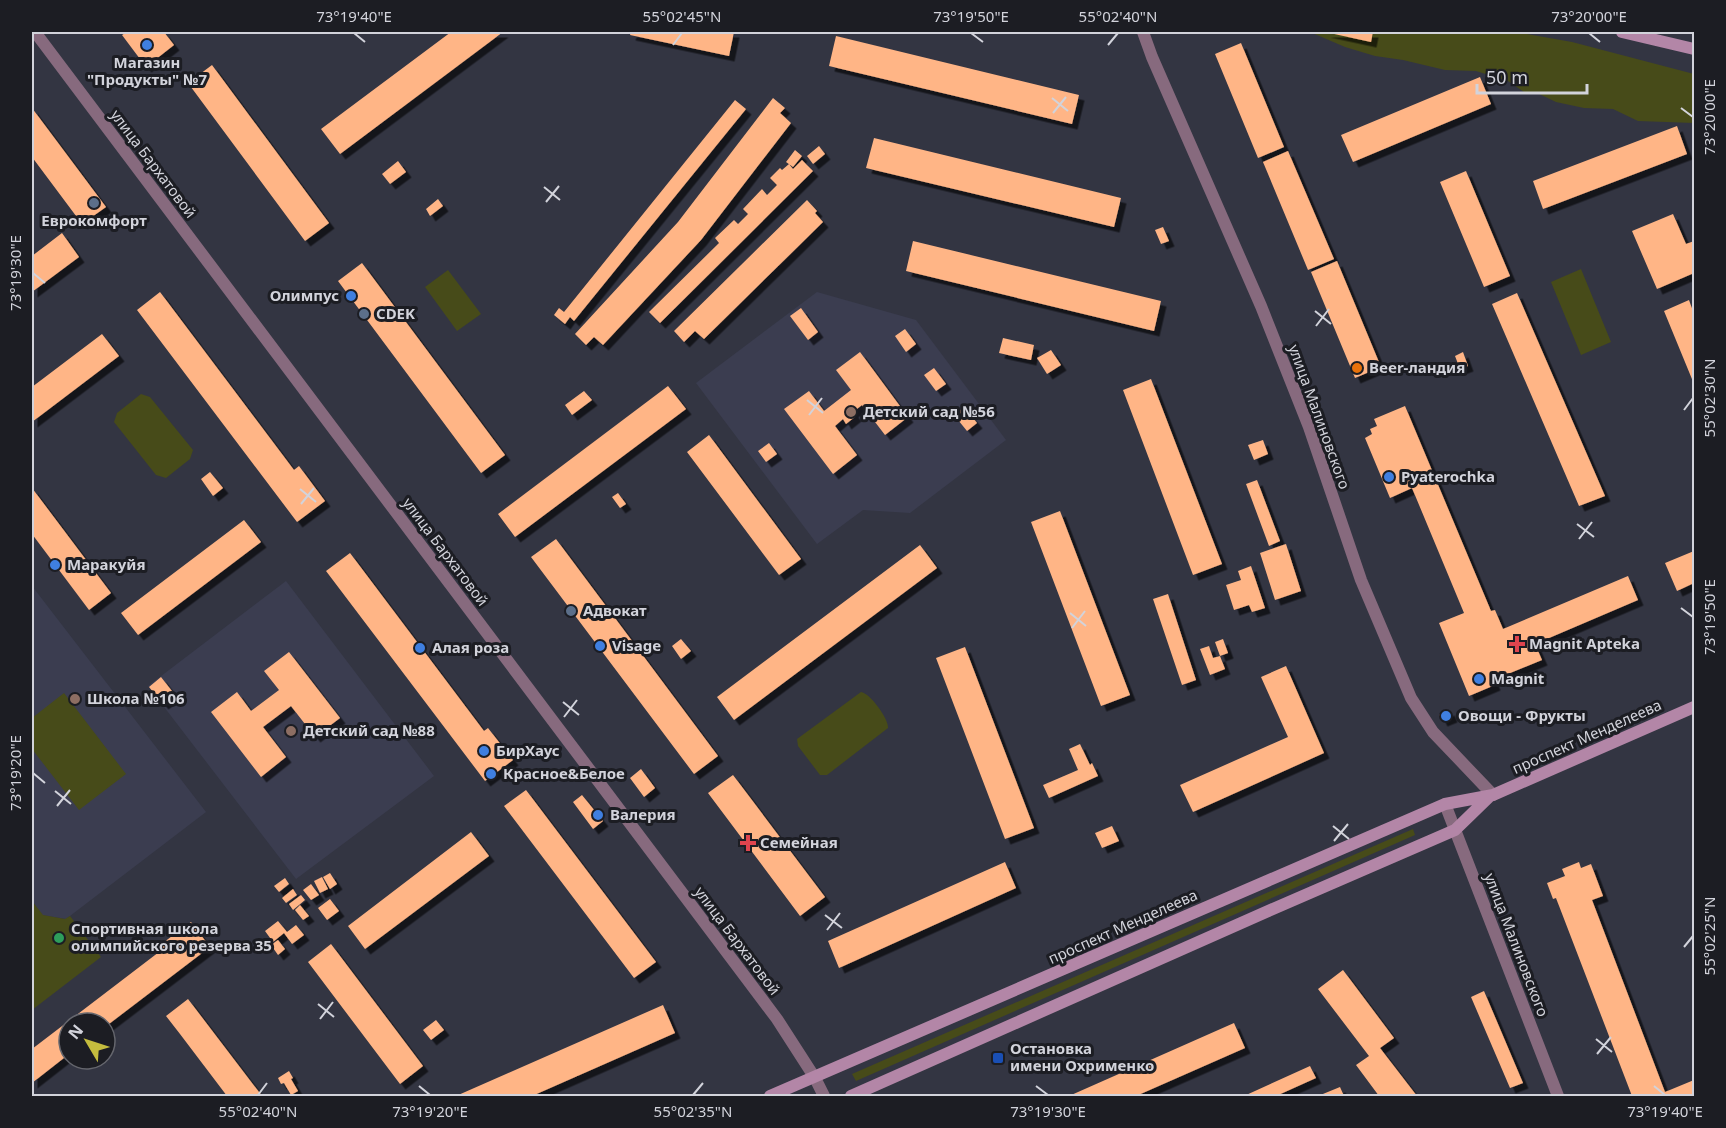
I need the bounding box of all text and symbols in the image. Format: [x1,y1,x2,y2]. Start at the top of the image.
text: 73°19'40"E [316,6,392,26]
text: 55°02'45"N [643,6,721,26]
text: 73°19'50"E [933,6,1009,26]
text: 55°02'40"N [1079,6,1157,26]
text: 73°20'00"E [1551,6,1627,26]
marker: Магазин "Продукты" №7 [140,38,154,52]
place label: Магазин "Продукты" №7 [87,52,207,89]
scale bar [1477,57,1586,95]
text: 50 m [1486,65,1528,89]
text: 73°20'00"E [1699,79,1719,155]
street label: улица Бархатовой [106,105,201,222]
marker: Еврокомфорт [87,196,101,210]
place label: Еврокомфорт [41,210,147,230]
text: 73°19'30"E [5,235,25,311]
place label: Олимпус [270,285,339,305]
marker: Олимпус [344,289,358,303]
place label: CDEK [376,303,415,323]
marker: CDEK [357,307,371,321]
street label: улица Малиновского [1284,342,1355,492]
place label: Beer-ландия [1369,357,1465,377]
text: 55°02'30"N [1699,359,1719,437]
marker: Beer-ландия [1350,361,1364,375]
place label: Детский сад №56 [863,401,995,421]
marker: Детский сад №56 [844,405,858,419]
place label: Pyaterochka [1401,466,1495,486]
marker: Pyaterochka [1382,470,1396,484]
street label: улица Бархатовой [398,493,493,610]
place label: Маракуйя [67,554,146,574]
marker: Маракуйя [48,558,62,572]
text: 73°19'50"E [1699,579,1719,655]
place label: Адвокат [583,600,647,620]
marker: Адвокат [564,604,578,618]
place label: Magnit Apteka [1529,633,1640,653]
place label: Visage [612,635,661,655]
place label: Алая роза [432,637,509,657]
marker: Magnit Apteka [1510,637,1524,651]
marker: Visage [593,639,607,653]
marker: Алая роза [413,641,427,655]
place label: Magnit [1491,668,1545,688]
marker: Magnit [1472,672,1486,686]
place label: Школа №106 [87,688,185,708]
marker: Школа №106 [68,692,82,706]
street label: проспект Менделеева [1509,694,1664,778]
place label: Овощи - Фрукты [1458,705,1586,725]
marker: Овощи - Фрукты [1439,709,1453,723]
place label: Детский сад №88 [303,720,435,740]
marker: Детский сад №88 [284,724,298,738]
text: 73°19'20"E [5,735,25,811]
place label: БирХаус [496,740,560,760]
marker: БирХаус [477,744,491,758]
place label: Красное&Белое [503,763,625,783]
marker: Красное&Белое [484,767,498,781]
place label: Валерия [610,804,676,824]
marker: Валерия [591,808,605,822]
place label: Семейная [760,832,838,852]
marker: Семейная [741,836,755,850]
street label: улица Малиновского [1480,870,1554,1019]
street label: улица Бархатовой [690,882,785,999]
street label: проспект Менделеева [1045,884,1200,968]
text: 55°02'25"N [1699,897,1719,975]
place label: Спортивная школа олимпийского резерва 35 [71,918,272,955]
marker: Спортивная школа олимпийского резерва 35 [52,931,66,945]
north arrow [57,1011,117,1071]
text: N [63,1020,88,1044]
place label: Остановка имени Охрименко [1010,1038,1154,1075]
marker: Остановка имени Охрименко [991,1051,1005,1065]
text: 55°02'40"N [219,1101,297,1121]
text: 73°19'20"E [392,1101,468,1121]
text: 55°02'35"N [654,1101,732,1121]
text: 73°19'30"E [1010,1101,1086,1121]
text: 73°19'40"E [1627,1101,1703,1121]

